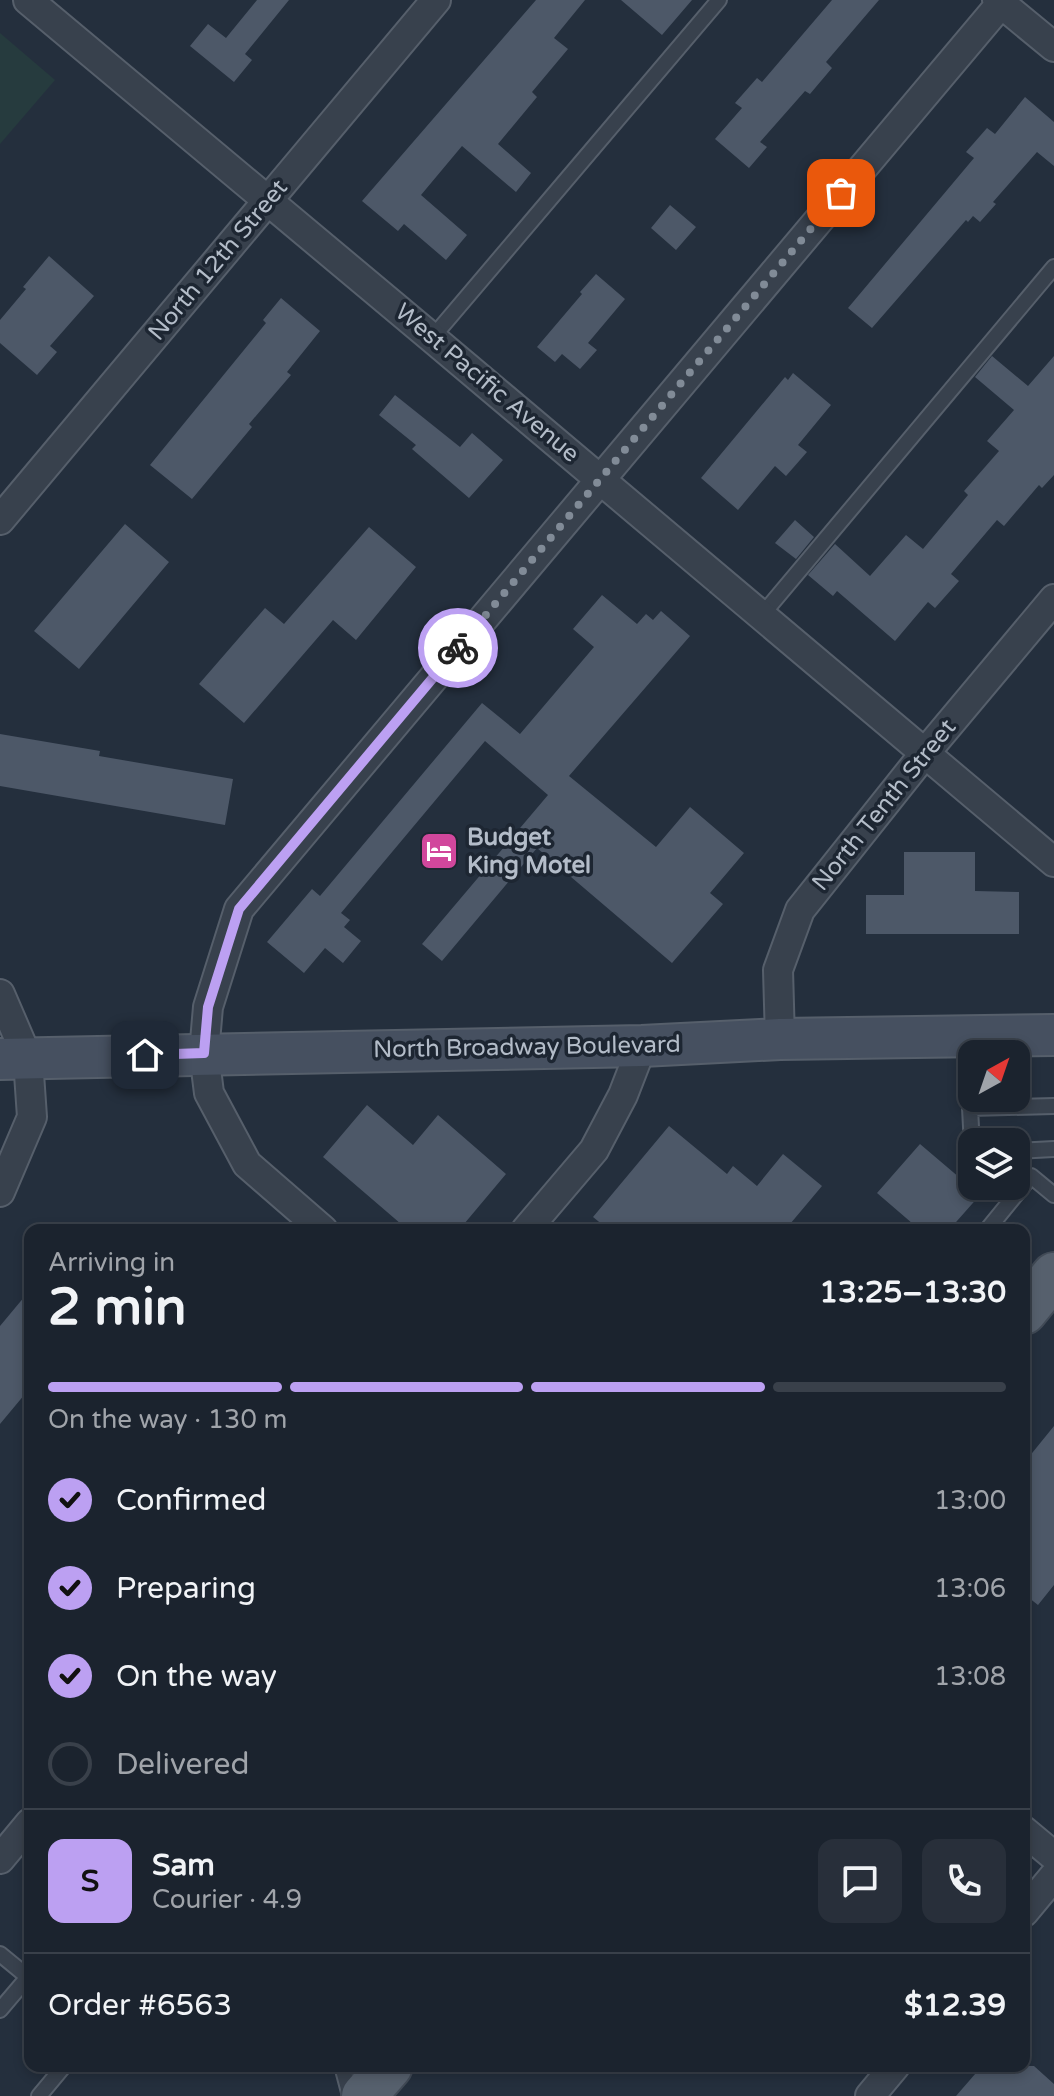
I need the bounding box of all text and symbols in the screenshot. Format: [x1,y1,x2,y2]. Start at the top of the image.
pin [807,159,875,227]
icon: bag [819,171,863,215]
street label: North 12th Street [142,173,294,347]
street label: West Pacific Avenue [389,297,585,469]
courier [418,608,498,688]
icon: bike [436,626,480,670]
street label: North Tenth Street [806,713,962,897]
place label: Budget King Motel [467,823,591,880]
hotel icon: Budget King Motel [418,830,460,872]
pin [111,1021,179,1089]
street label: North Broadway Boulevard [373,1030,681,1064]
icon: home [123,1033,167,1077]
north arrow [958,1040,1030,1112]
map controls [958,1040,1030,1200]
button: layers [958,1128,1030,1200]
text: Arriving in [48,1247,175,1278]
text: 13:25–13:30 [819,1274,1006,1311]
text: 2 min [48,1276,187,1339]
text: On the way · 130 m [48,1404,287,1435]
icon: check [48,1478,92,1522]
text: Confirmed [116,1482,267,1519]
text: 13:00 [934,1485,1006,1516]
icon: check [48,1566,92,1610]
text: Preparing [116,1570,256,1607]
text: 13:06 [934,1573,1006,1604]
icon: check [48,1654,92,1698]
text: On the way [116,1658,277,1695]
text: 13:08 [934,1661,1006,1692]
text: Delivered [116,1746,250,1783]
button: chat [818,1839,902,1923]
button: phone [922,1839,1006,1923]
text: Sam [152,1847,215,1884]
text: S [81,1863,99,1900]
text: Courier · 4.9 [152,1884,302,1915]
text: Order #6563 [48,1987,232,2024]
text: $12.39 [904,1987,1006,2024]

